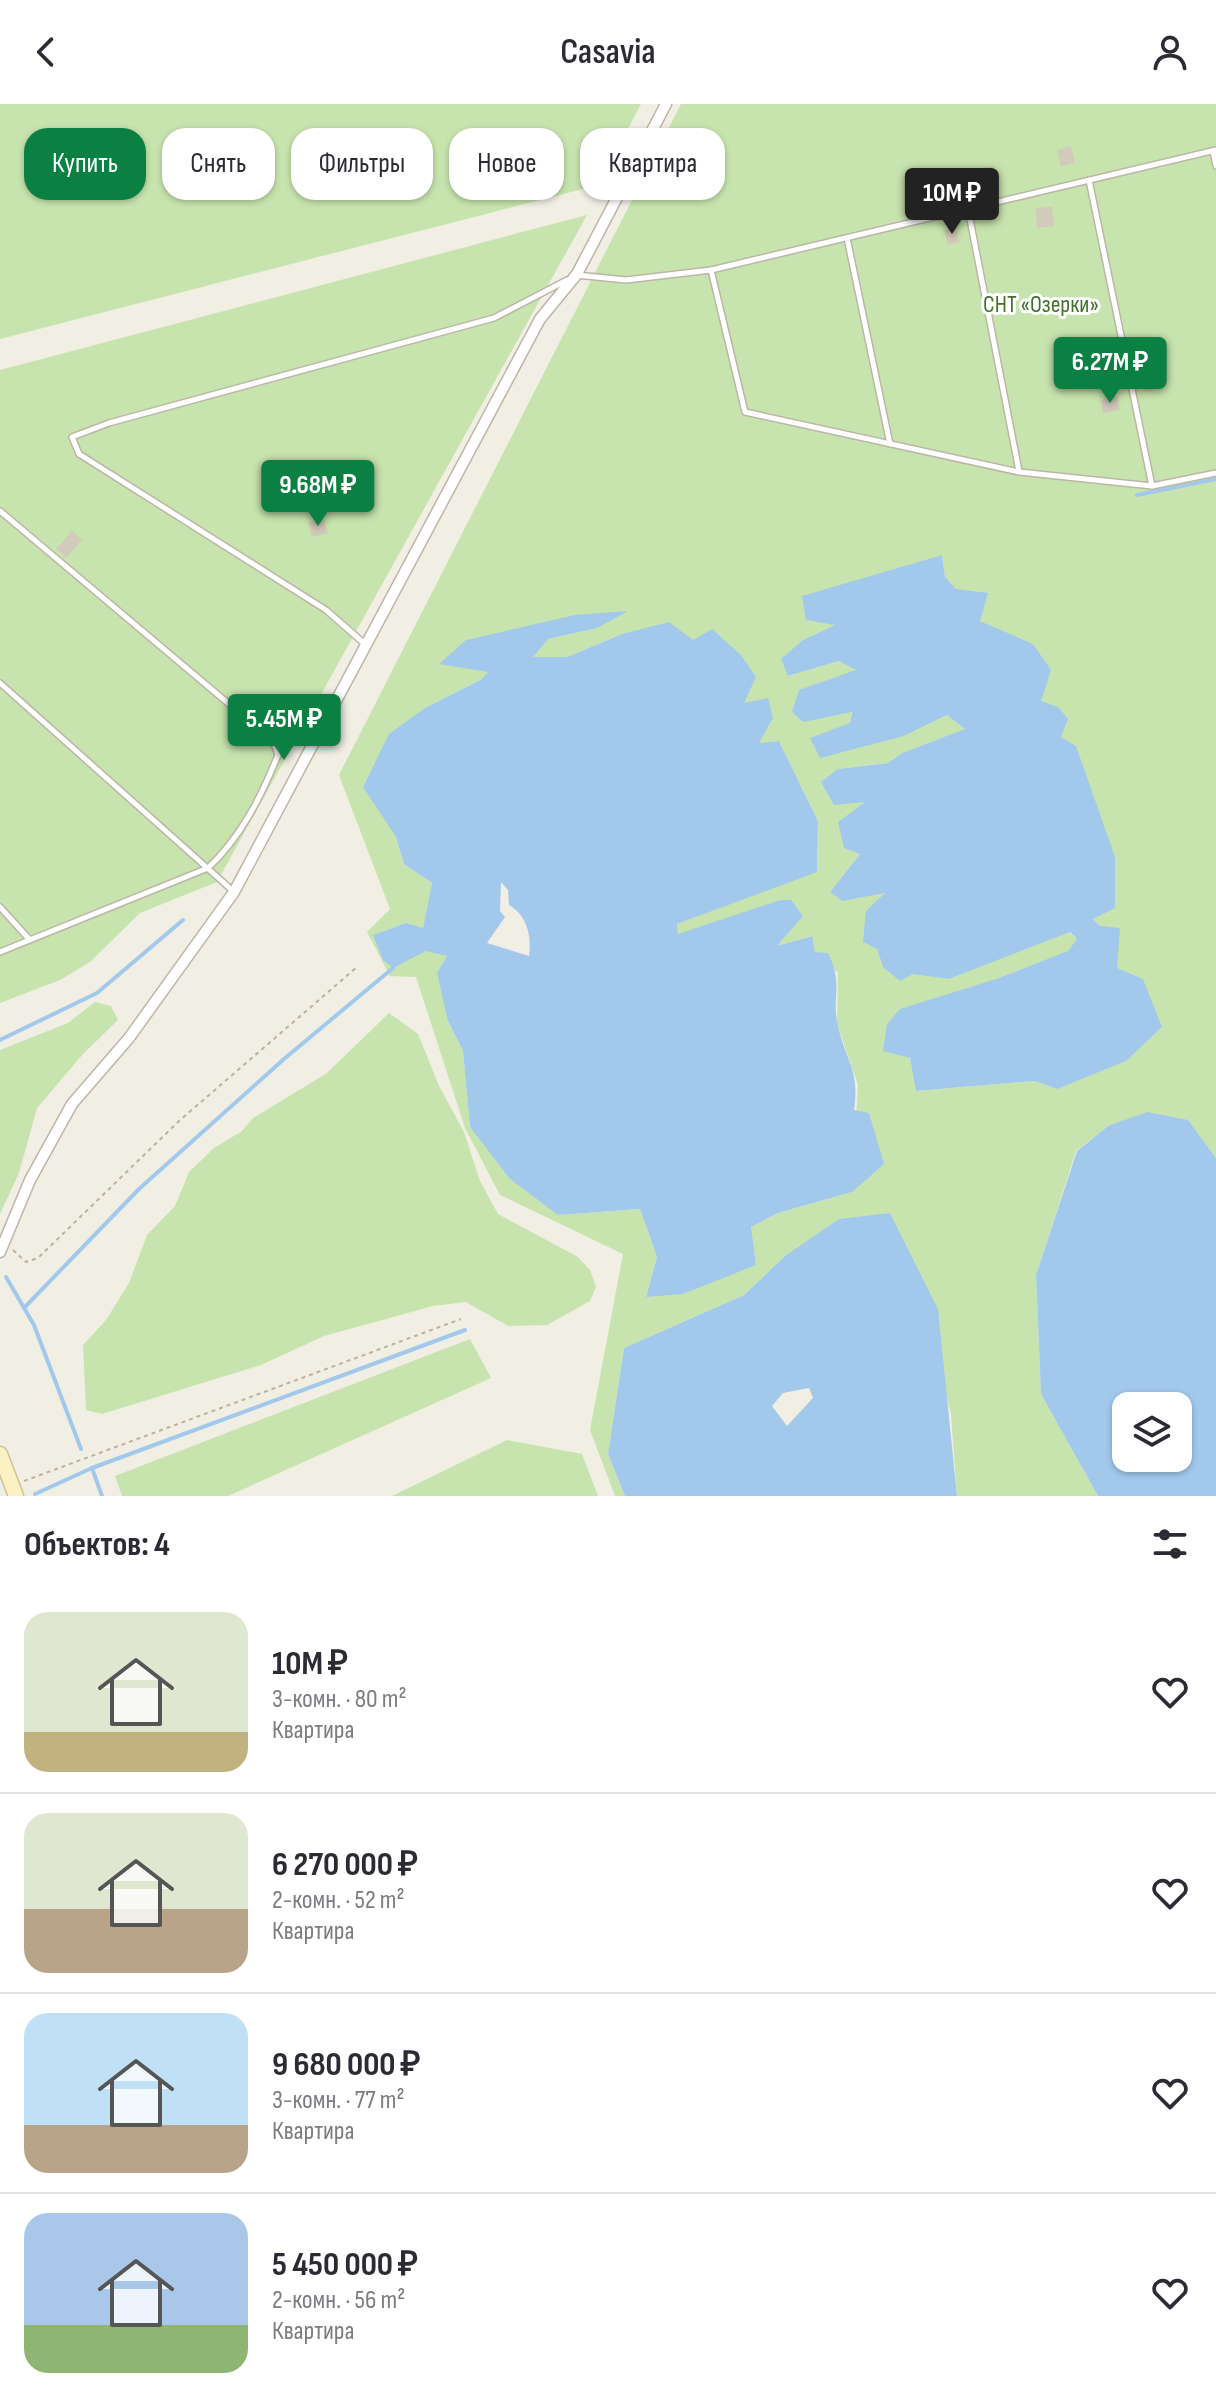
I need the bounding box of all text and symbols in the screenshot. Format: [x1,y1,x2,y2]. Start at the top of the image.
icon: back [24,30,68,74]
icon: person [1148,30,1192,74]
text: Casavia [560,31,656,74]
chip: Купить [24,128,146,200]
chip: Снять [162,128,275,200]
chip: Фильтры [291,128,433,200]
chip: Новое [449,128,564,200]
chip: Квартира [580,128,725,200]
pin: 10M ₽ [896,168,1008,236]
text: 10M ₽ [923,178,981,209]
park label: СНТ «Озерки» [983,290,1099,319]
pin: 6.27M ₽ [1036,337,1184,405]
text: 6.27M ₽ [1072,347,1148,378]
pin: 9.68M ₽ [244,460,392,528]
text: 9.68M ₽ [279,470,357,501]
pin: 5.45M ₽ [210,694,358,762]
text: 5.45M ₽ [246,704,322,735]
map controls [1112,1392,1192,1472]
button: layers [1112,1392,1192,1472]
icon: filters [1148,1522,1192,1566]
text: Объектов: 4 [24,1524,170,1565]
text: 10M ₽ [272,1643,348,1684]
icon: home [88,1644,184,1740]
icon: heart [1148,1670,1192,1714]
text: 3-комн. · 80 m² [272,1684,407,1715]
text: Квартира [272,1715,355,1746]
text: 6 270 000 ₽ [272,1844,418,1885]
icon: home [88,1845,184,1941]
icon: heart [1148,1871,1192,1915]
text: 2-комн. · 52 m² [272,1885,405,1916]
text: Квартира [272,1916,355,1947]
text: 9 680 000 ₽ [272,2044,421,2085]
icon: home [88,2045,184,2141]
icon: heart [1148,2071,1192,2115]
text: 3-комн. · 77 m² [272,2085,404,2116]
text: Квартира [272,2116,355,2147]
text: 5 450 000 ₽ [272,2244,418,2285]
icon: home [88,2245,184,2341]
icon: heart [1148,2271,1192,2315]
text: 2-комн. · 56 m² [272,2285,405,2316]
text: Квартира [272,2316,355,2347]

